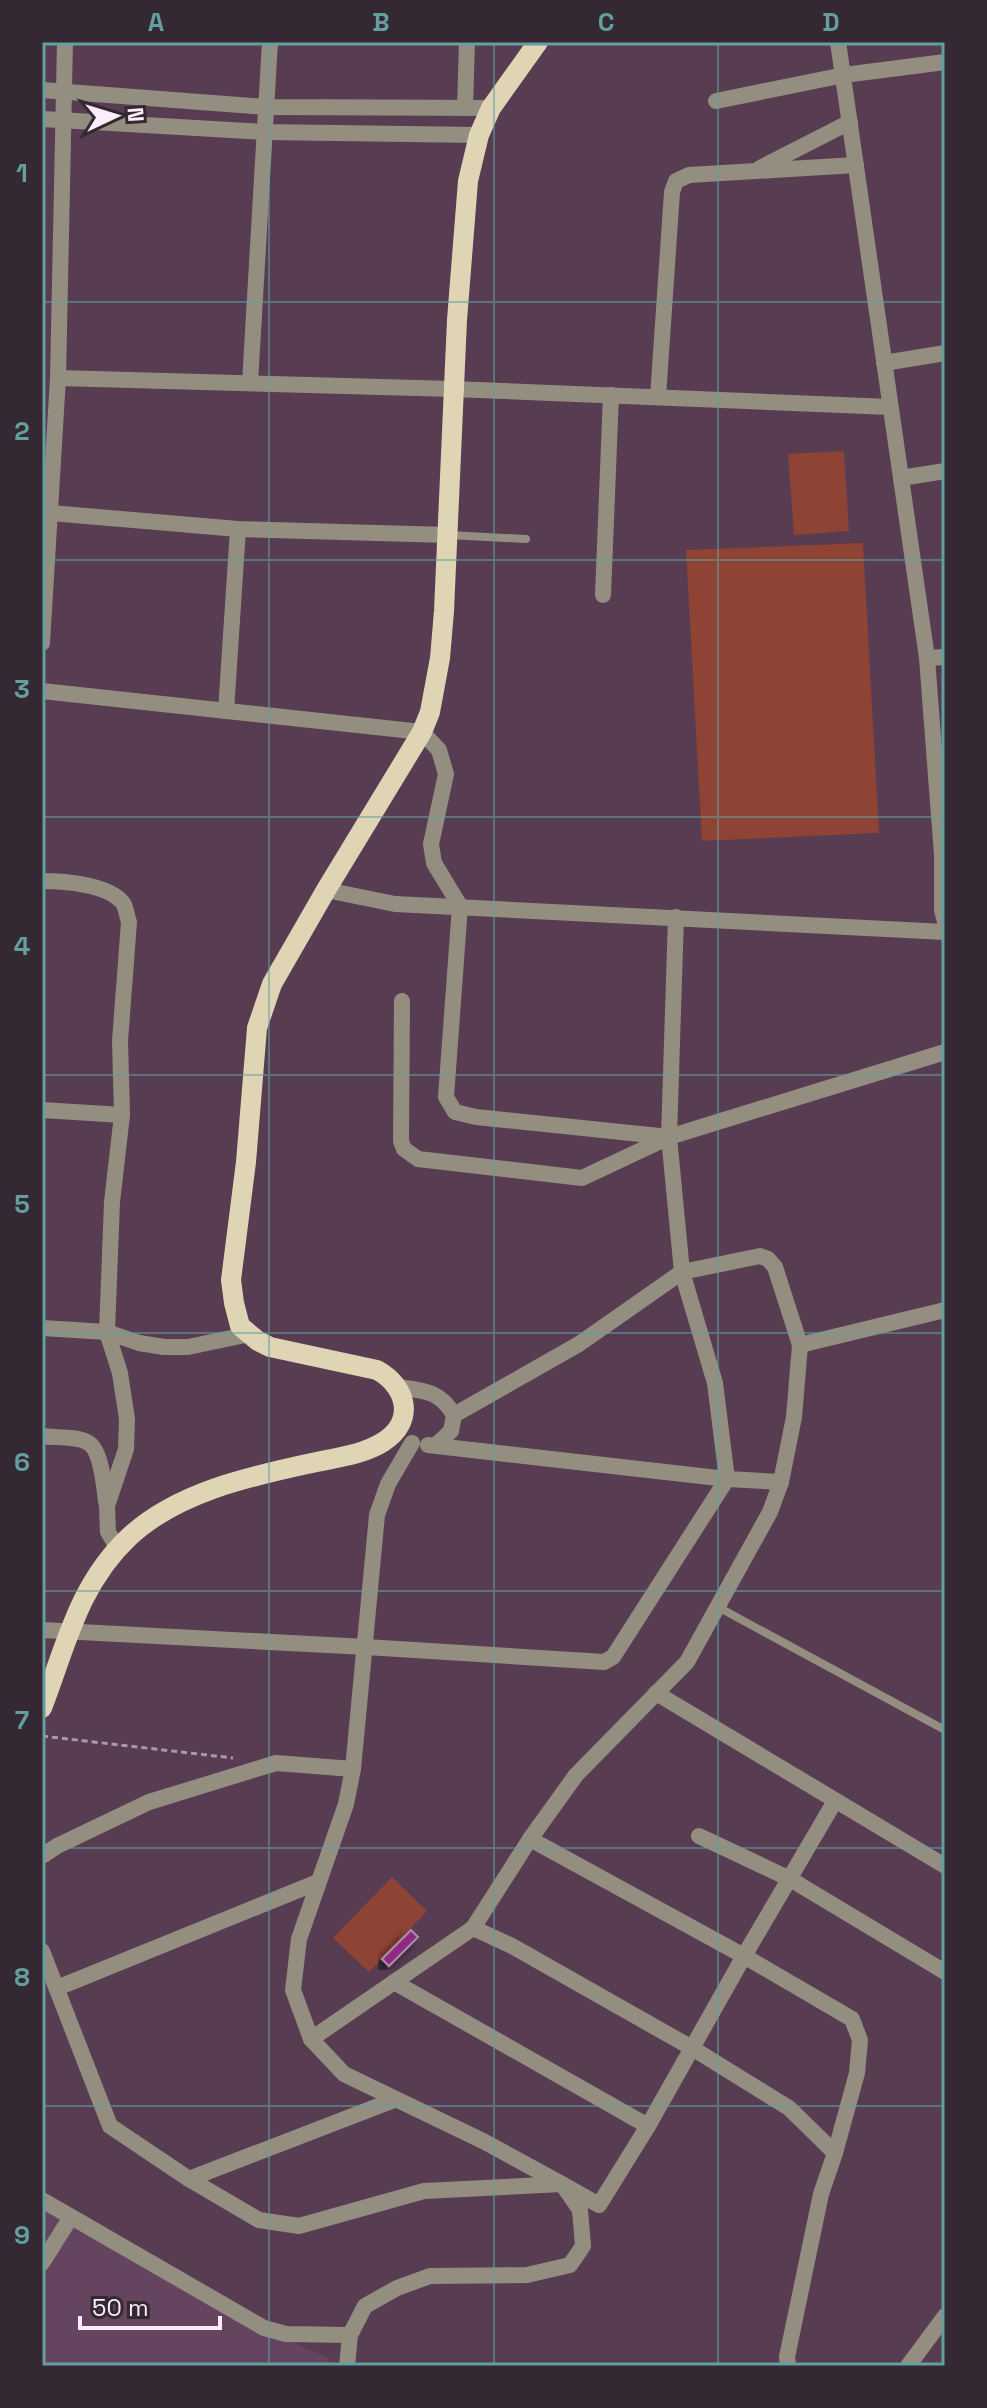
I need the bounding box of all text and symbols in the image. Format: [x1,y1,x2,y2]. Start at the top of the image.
text: A [148,5,165,39]
text: B [372,5,390,39]
text: C [598,5,614,39]
text: D [822,5,840,39]
north arrow [76,76,156,156]
text: N [121,106,150,123]
text: 1 [16,156,28,190]
text: 2 [14,414,30,448]
text: 3 [14,672,30,706]
text: 4 [14,929,30,963]
text: 5 [14,1187,30,1221]
text: 6 [14,1445,30,1479]
text: 7 [15,1703,29,1737]
text: 8 [14,1960,30,1994]
text: 9 [14,2218,30,2252]
scale bar [80,2280,220,2330]
text: 50 m [92,2292,149,2323]

